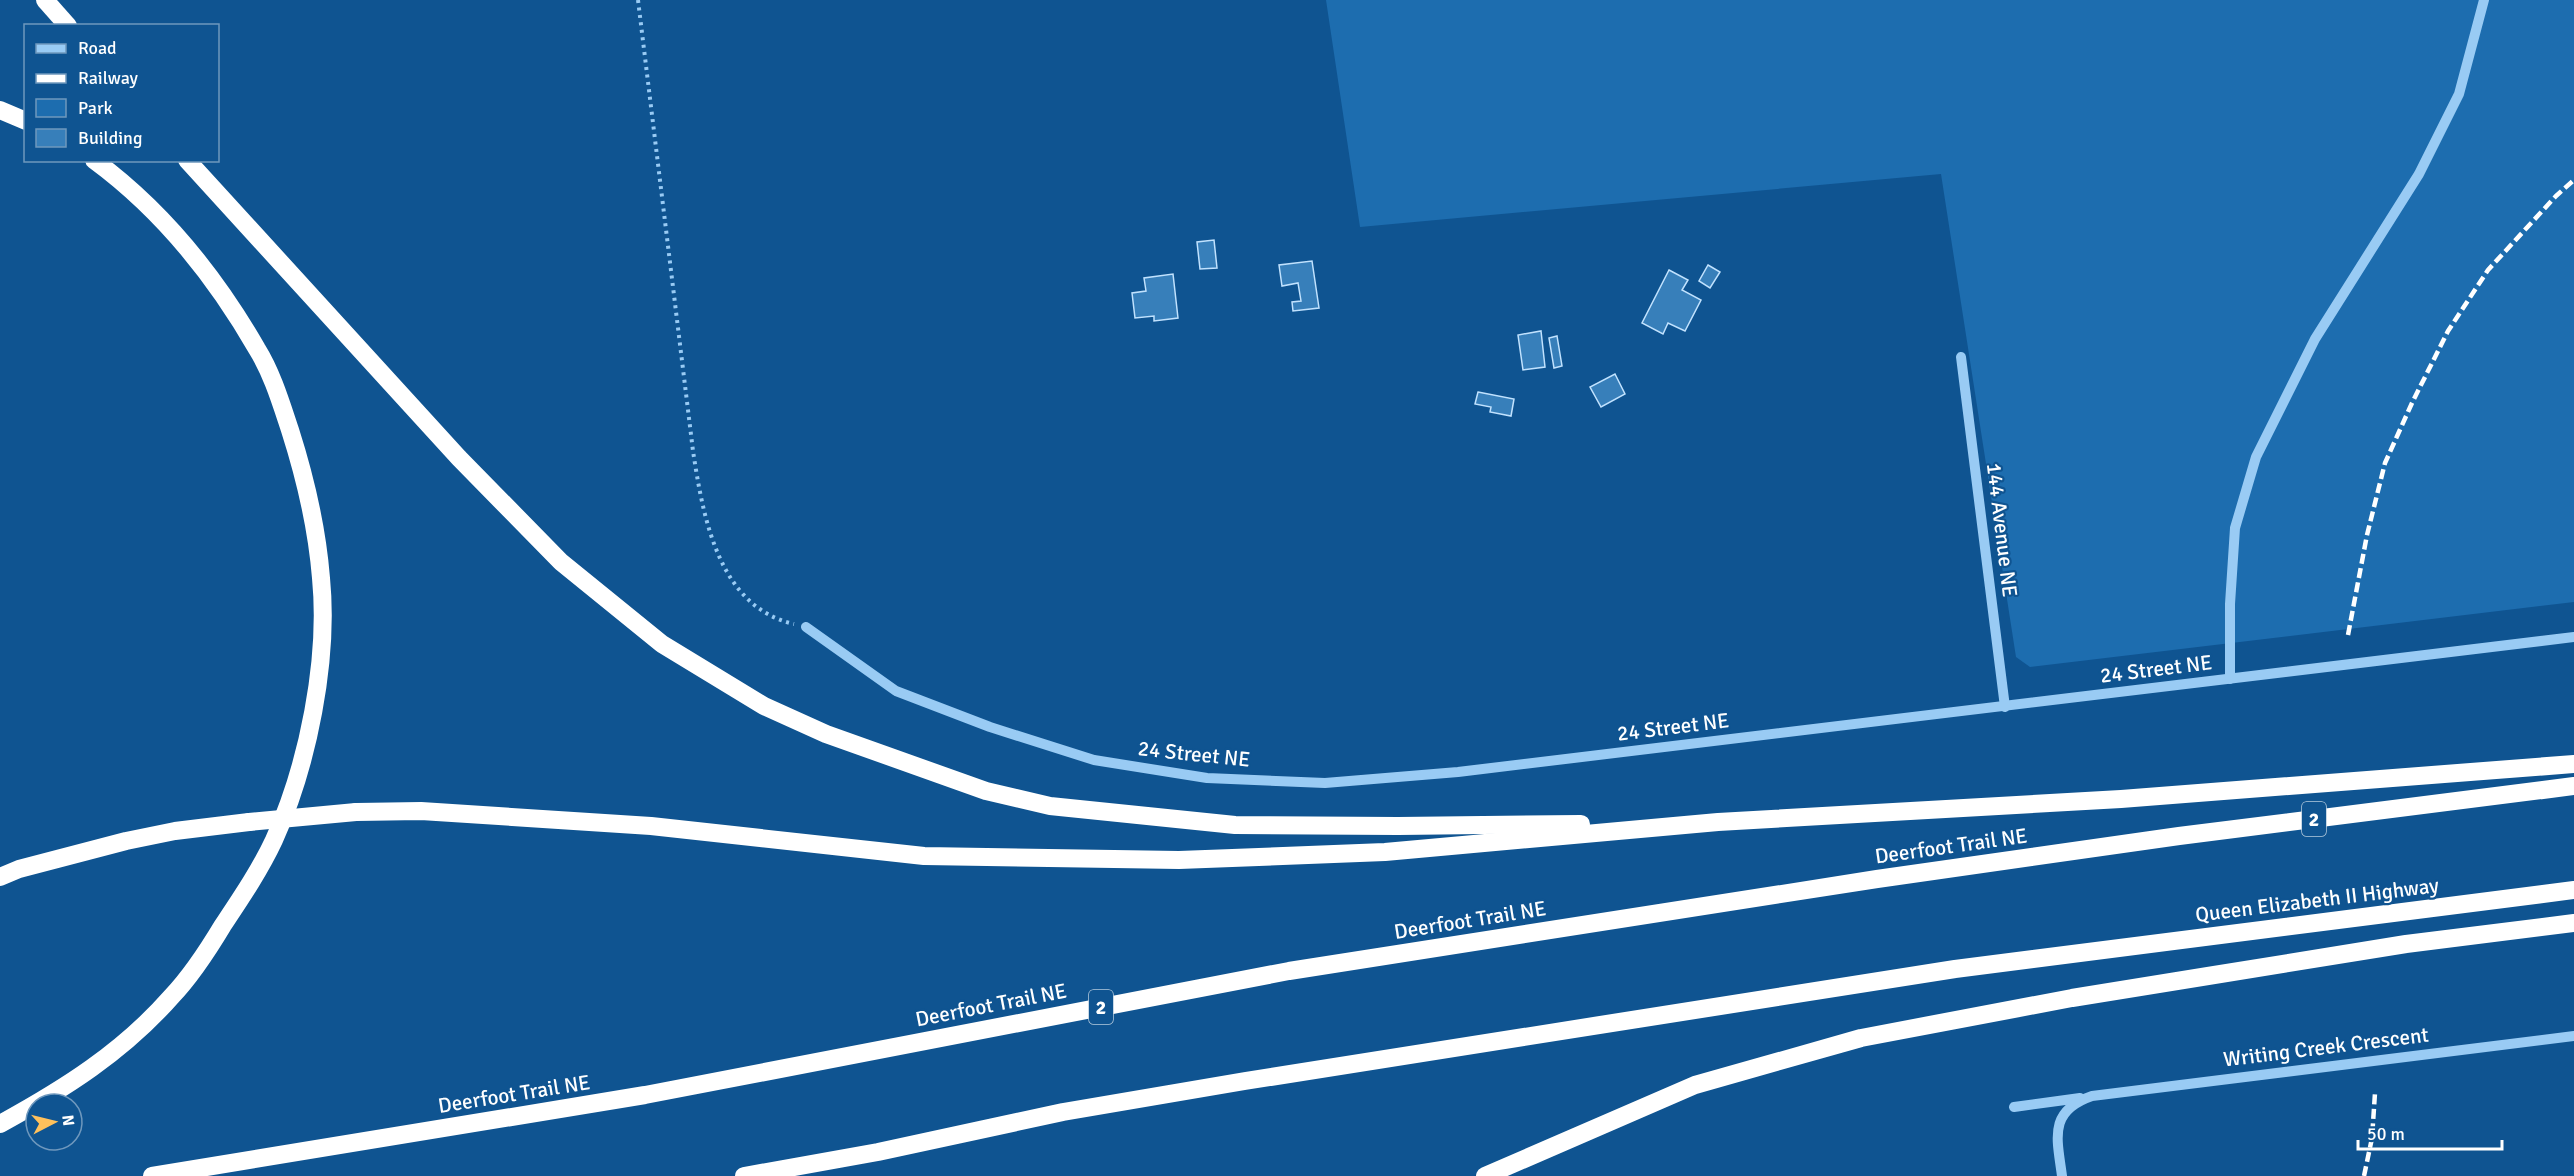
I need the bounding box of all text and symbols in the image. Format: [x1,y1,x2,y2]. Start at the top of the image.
legend [24,24,219,162]
text: Road [78,37,117,59]
text: Railway [78,67,139,89]
text: Park [78,97,113,119]
text: Building [78,127,142,149]
street label: 144 Avenue NE [1981,461,2023,599]
street label: 24 Street NE [2098,649,2214,689]
street label: 24 Street NE [1615,707,1731,747]
street label: 24 Street NE [1137,735,1251,773]
road number: 2 [2302,802,2326,836]
street label: Deerfoot Trail NE [1873,822,2029,870]
street label: Queen Elizabeth II Highway [2194,872,2440,928]
street label: Deerfoot Trail NE [1392,895,1548,945]
street label: Deerfoot Trail NE [913,978,1069,1032]
road number: 2 [1089,990,1113,1024]
street label: Writing Creek Crescent [2222,1022,2430,1072]
street label: Deerfoot Trail NE [436,1069,592,1119]
north arrow [24,1092,84,1152]
scale bar [2358,1113,2502,1151]
text: N [57,1114,78,1127]
text: 50 m [2367,1123,2405,1145]

